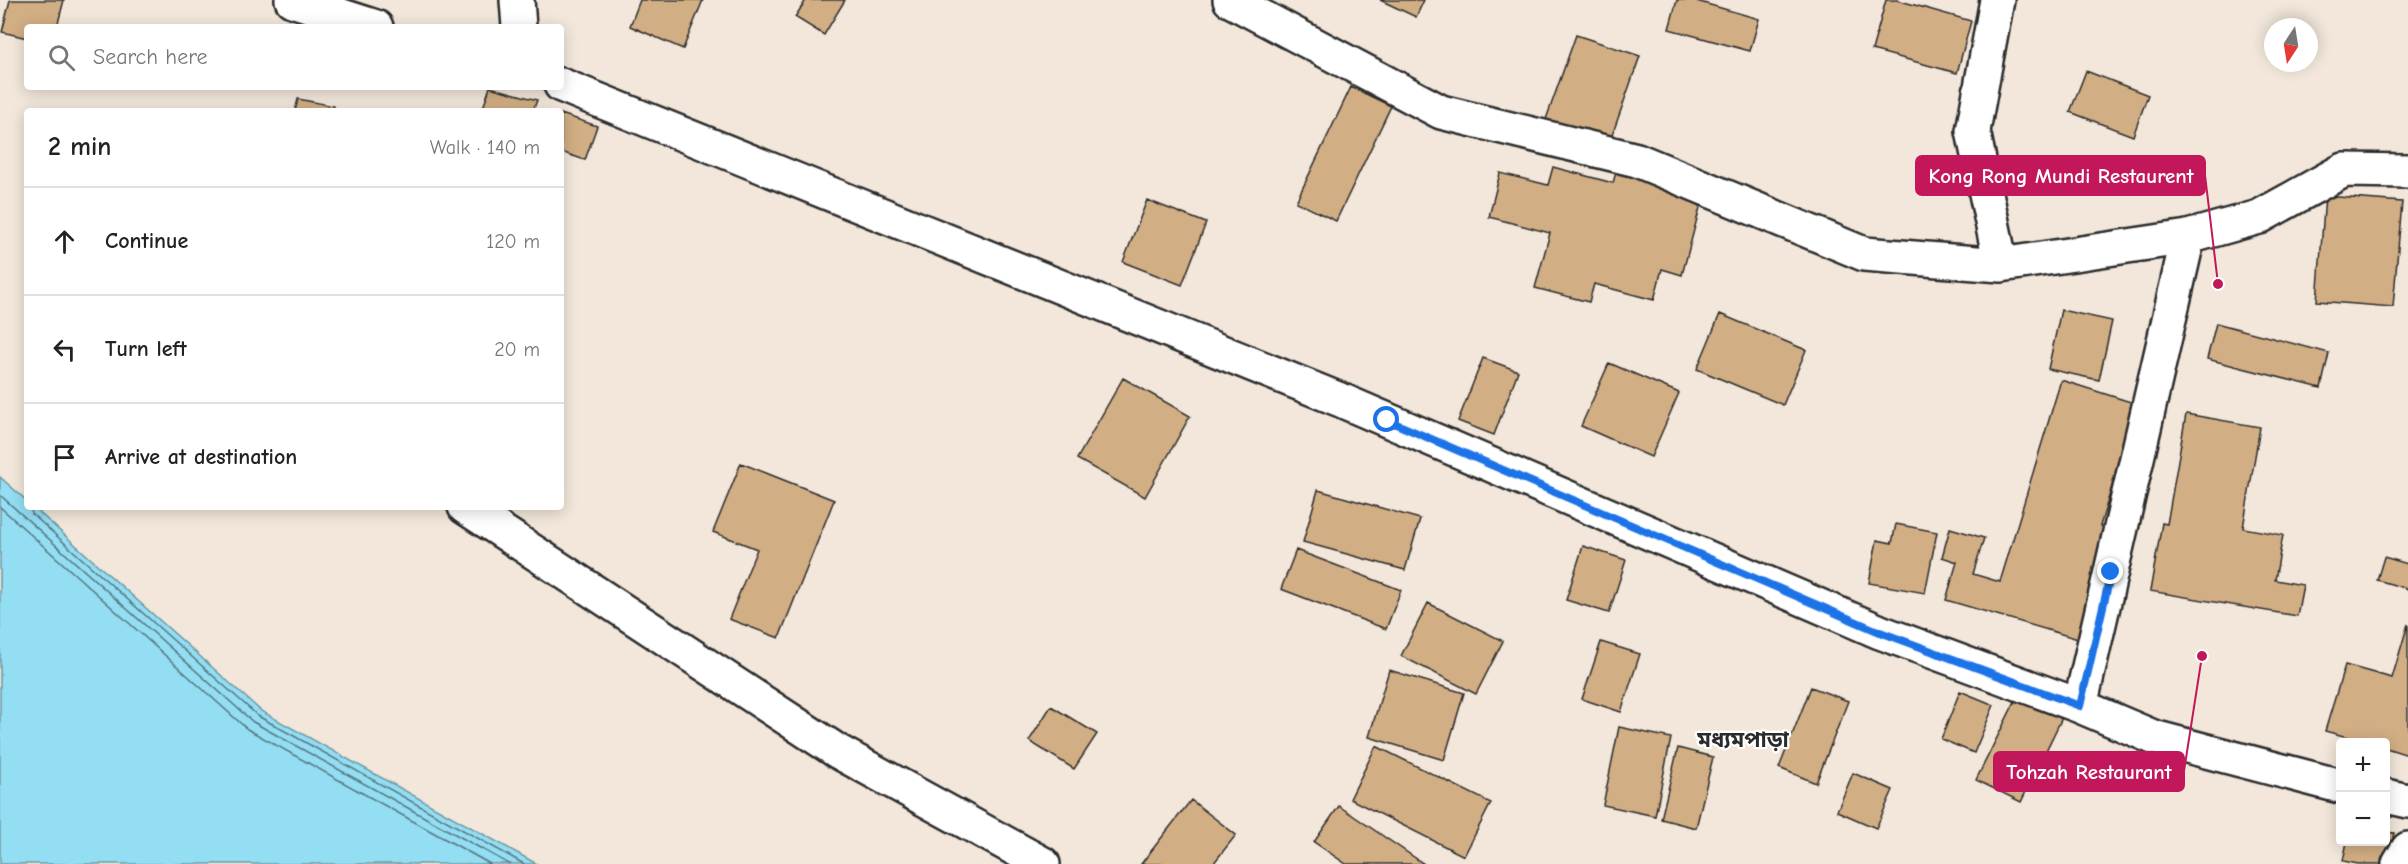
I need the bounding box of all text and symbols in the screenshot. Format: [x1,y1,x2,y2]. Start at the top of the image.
north arrow [2264,18,2318,72]
search box [24,24,564,90]
icon: search [45,41,78,74]
text: Search here [93,44,208,70]
text: 2 min [48,132,111,162]
text: Walk · 140 m [430,136,540,159]
callout: Kong Rong Mundi Restaurent [1916,156,2205,195]
text: Kong Rong Mundi Restaurent [1928,164,2195,188]
icon: ahead [48,225,81,258]
text: Continue [105,228,188,254]
text: 120 m [486,230,540,253]
icon: left [48,333,81,366]
text: Turn left [105,336,187,362]
text: 20 m [494,338,540,361]
route start [1373,406,1399,432]
icon: arrive [48,441,81,474]
text: Arrive at destination [105,444,297,470]
route end [2097,558,2123,584]
district label: মধ্যমপাড়া [1696,727,1790,753]
map controls [2336,738,2390,846]
button: + [2336,738,2390,792]
callout: Tohzah Restaurant [1994,752,2184,791]
text: Tohzah Restaurant [2006,760,2173,784]
button: − [2336,792,2390,846]

